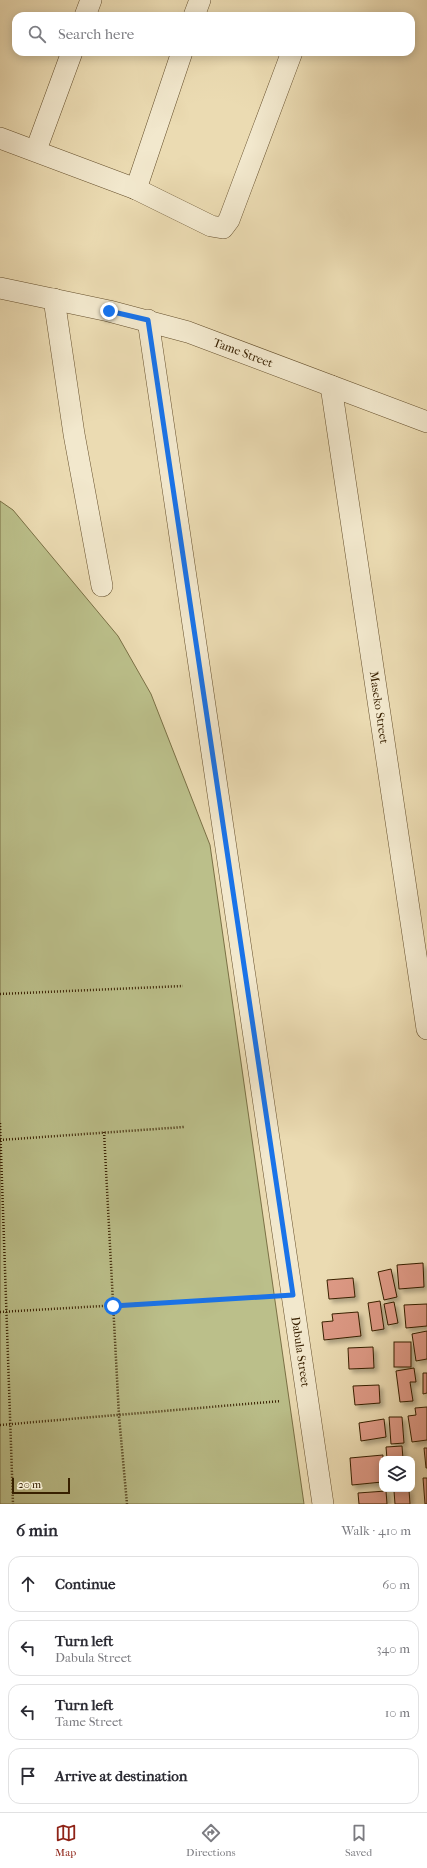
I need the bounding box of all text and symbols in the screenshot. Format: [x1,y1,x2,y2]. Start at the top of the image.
search box [12,12,415,56]
icon: search [26,23,48,45]
text: Search here [58,25,134,43]
route end [100,302,118,320]
street label: Tame Street [211,335,276,371]
street label: Maseko Street [367,670,391,745]
route start [104,1297,122,1315]
street label: Dabula Street [288,1316,313,1389]
map controls [379,1456,415,1492]
button: layers [379,1456,415,1492]
scale bar [12,1476,70,1495]
text: 20 m [18,1478,41,1491]
text: 6 min [16,1520,58,1540]
text: Walk · 410 m [342,1523,411,1538]
icon: ahead [17,1573,39,1595]
text: Continue [55,1575,115,1593]
text: 60 m [382,1577,410,1592]
text: Turn left [55,1632,113,1650]
icon: left [17,1637,39,1659]
text: 340 m [376,1641,410,1656]
text: Dabula Street [55,1650,132,1665]
text: Turn left [55,1696,113,1714]
icon: left [17,1701,39,1723]
text: 10 m [385,1705,410,1720]
text: Tame Street [55,1714,123,1729]
icon: arrive [17,1765,39,1787]
text: Arrive at destination [55,1767,187,1785]
tab: Map [55,1822,77,1859]
tab: Directions [186,1822,236,1859]
tab: Saved [345,1822,372,1859]

